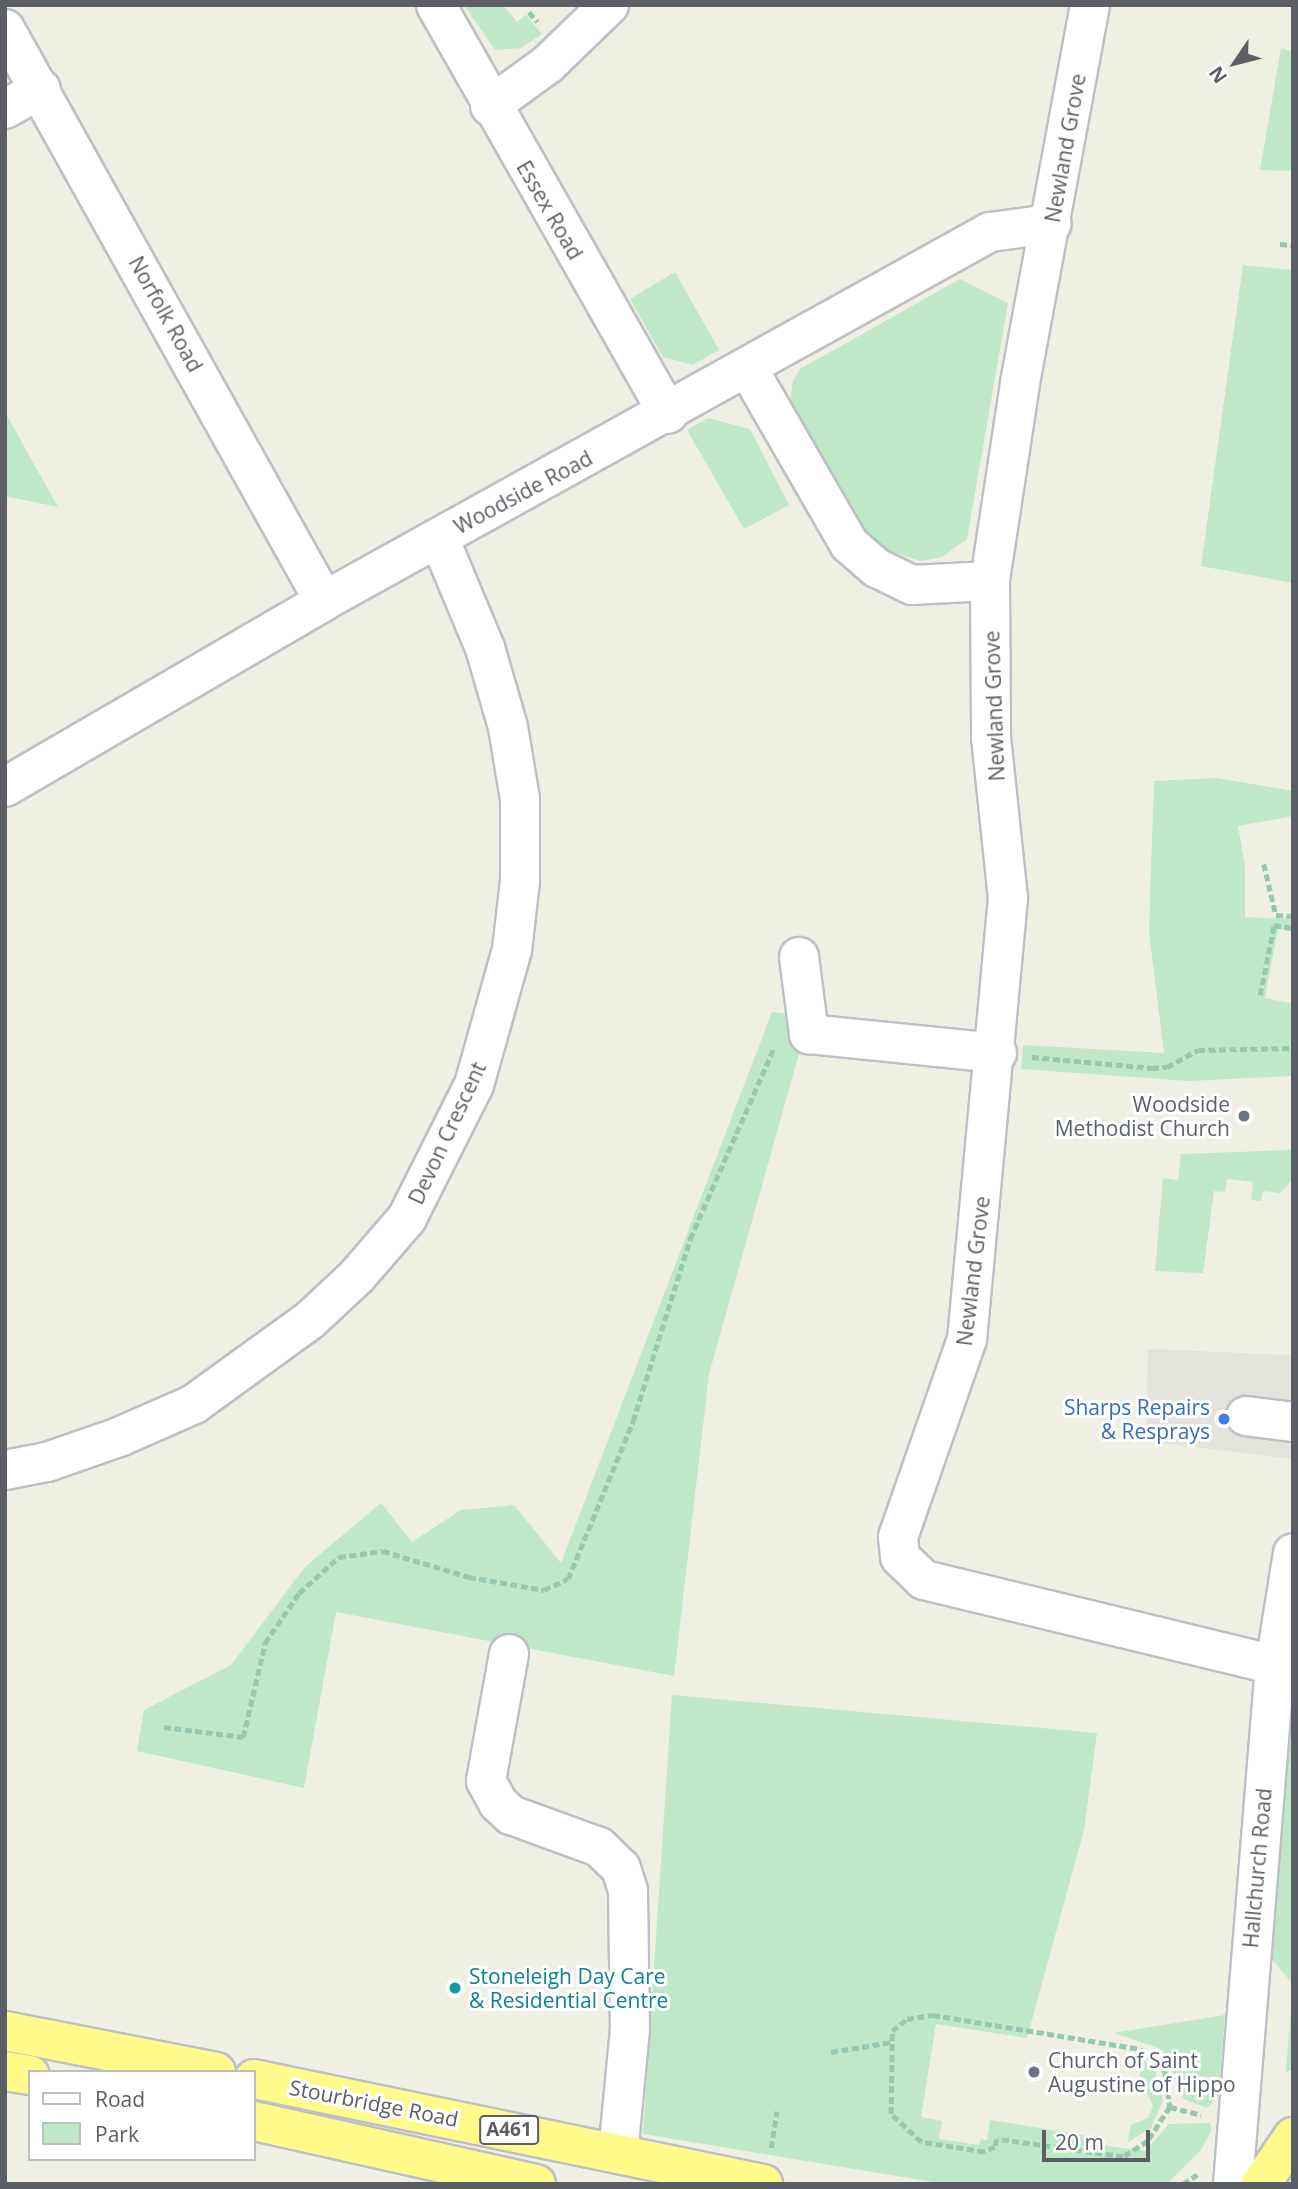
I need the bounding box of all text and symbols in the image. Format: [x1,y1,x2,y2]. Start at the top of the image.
north arrow [1200,28,1270,98]
text: N [1203,61,1233,89]
street label: Newland Grove [1039,72,1091,224]
street label: Essex Road [512,156,588,264]
street label: Norfolk Road [124,252,208,376]
street label: Woodside Road [450,445,596,539]
street label: Newland Grove [979,630,1009,782]
street label: Devon Crescent [403,1058,491,1208]
place label: Woodside Methodist Church [1055,1091,1230,1141]
marker: Woodside Methodist Church [1236,1108,1252,1124]
street label: Newland Grove [951,1195,995,1347]
place label: Sharps Repairs & Resprays [1064,1394,1210,1444]
marker: Sharps Repairs & Resprays [1216,1411,1232,1427]
street label: Hallchurch Road [1237,1787,1277,1949]
place label: Stoneleigh Day Care & Residential Centre [469,1963,668,2013]
marker: Stoneleigh Day Care & Residential Centre [447,1980,463,1996]
place label: Church of Saint Augustine of Hippo [1048,2047,1236,2097]
marker: Church of Saint Augustine of Hippo [1026,2064,1042,2080]
legend [28,2070,256,2161]
street label: Stourbridge Road [287,2074,461,2132]
text: Road [95,2085,145,2113]
road number: A461 [477,2114,540,2146]
scale bar [1046,2116,1154,2160]
text: Park [95,2120,139,2148]
text: 20 m [1055,2128,1104,2156]

